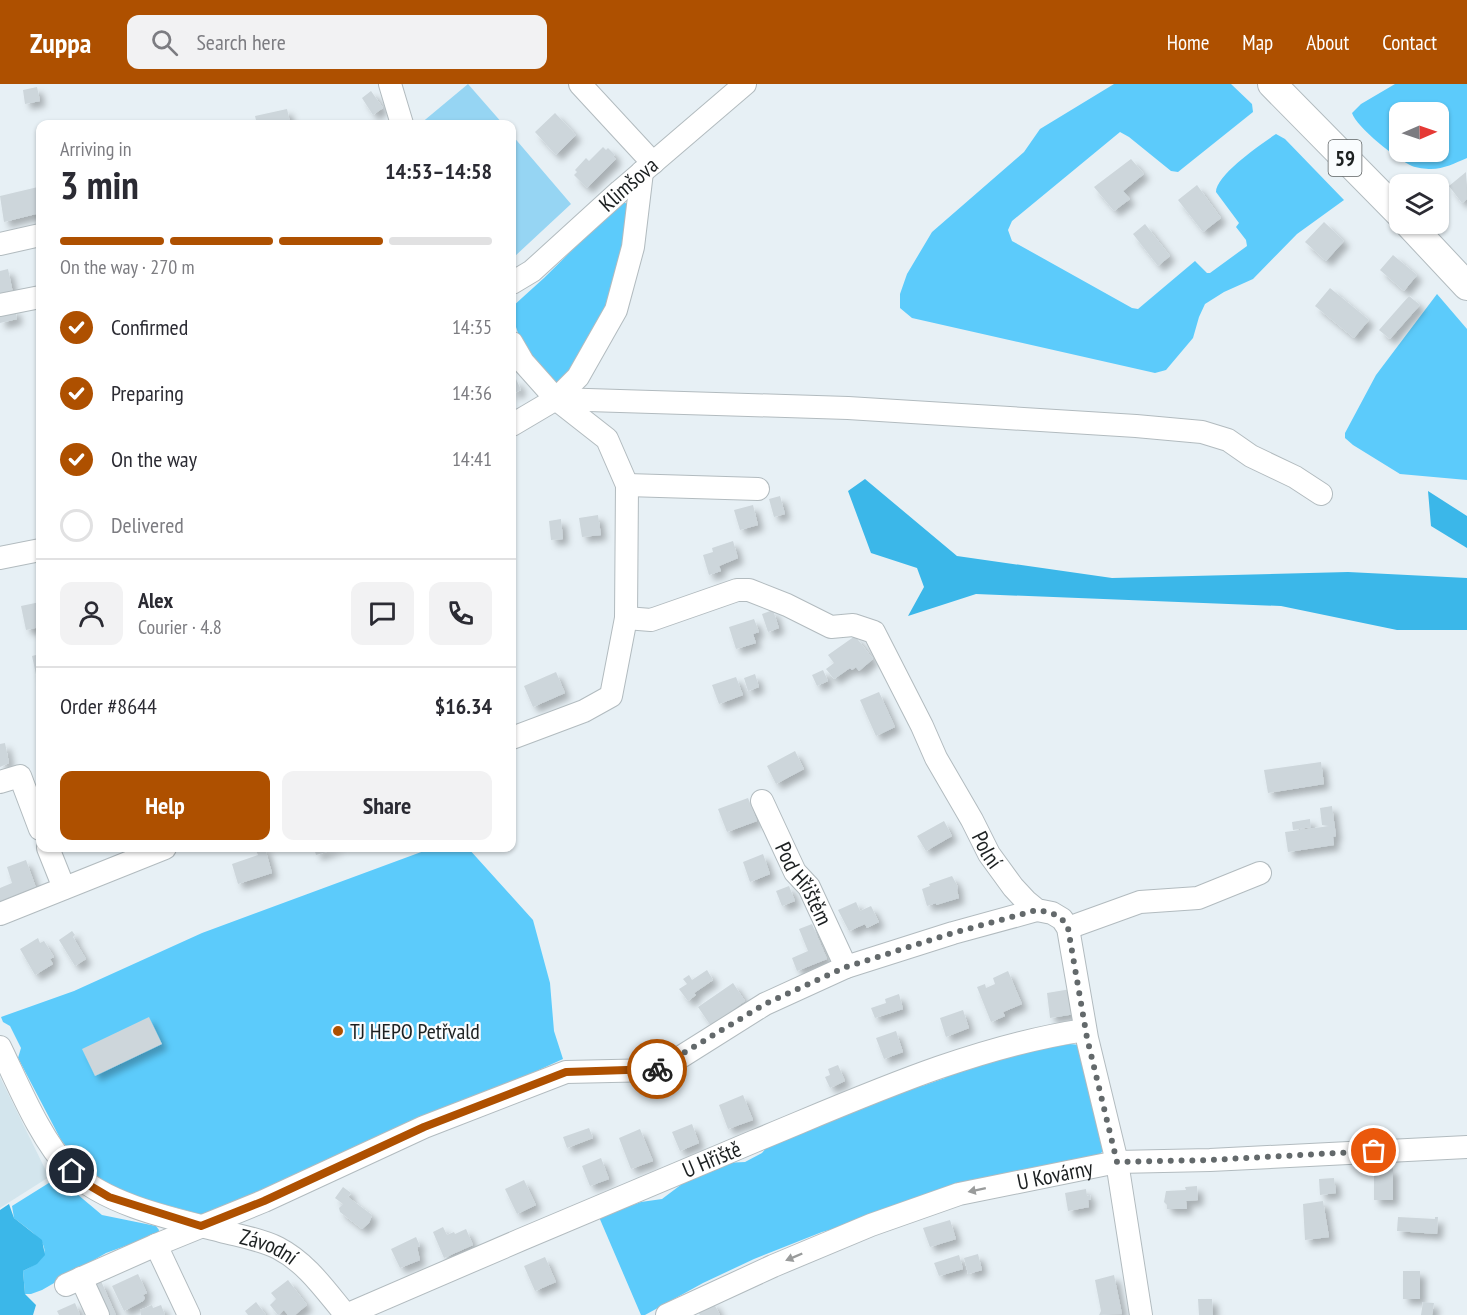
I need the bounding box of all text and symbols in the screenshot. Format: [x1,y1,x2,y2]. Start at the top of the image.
search box [127,15,547,69]
text: Zuppa [30,24,91,61]
icon: search [148,26,181,59]
text: Search here [196,28,286,56]
text: Home [1167,29,1209,56]
text: Map [1242,29,1273,56]
text: About [1306,29,1349,56]
text: Contact [1382,29,1437,56]
north arrow [1389,102,1449,162]
map controls [1389,102,1449,234]
text: Arriving in [60,136,132,162]
road number: 59 [1328,140,1362,176]
street label: Klimšova [593,151,664,217]
text: 14:53–14:58 [385,157,492,185]
text: 3 min [60,159,139,210]
button: layers [1389,174,1449,234]
text: On the way · 270 m [60,254,195,280]
icon: check [60,311,93,344]
text: Confirmed [111,313,188,341]
text: 14:35 [452,314,492,340]
icon: check [60,377,93,410]
text: Preparing [111,379,184,407]
text: 14:36 [452,380,492,406]
icon: check [60,443,93,476]
text: On the way [111,445,197,473]
text: 14:41 [452,446,492,472]
text: Delivered [111,511,184,539]
button: person [60,582,123,645]
button: chat [351,582,414,645]
button: phone [429,582,492,645]
text: Alex [138,586,173,614]
text: Courier · 4.8 [138,614,222,640]
text: Order #8644 [60,692,157,720]
text: $16.34 [435,692,492,720]
button: Help [60,771,270,840]
button: Share [282,771,492,840]
street label: Polní [966,826,1009,874]
street label: Pod Hřištěm [769,838,839,930]
place label: TJ HEPO Petřvald [350,1017,480,1045]
marker: TJ HEPO Petřvald [331,1024,345,1038]
courier [627,1039,687,1099]
icon: bike [641,1053,674,1086]
pin [1348,1125,1399,1176]
street label: U Hřiště [678,1134,745,1184]
icon: bag [1357,1134,1390,1167]
pin [46,1145,97,1196]
street label: U Kovárny [1014,1153,1096,1196]
icon: home [55,1154,88,1187]
one-way arrow [968,1186,986,1196]
street label: Závodní [237,1222,304,1271]
one-way arrow [785,1253,803,1262]

